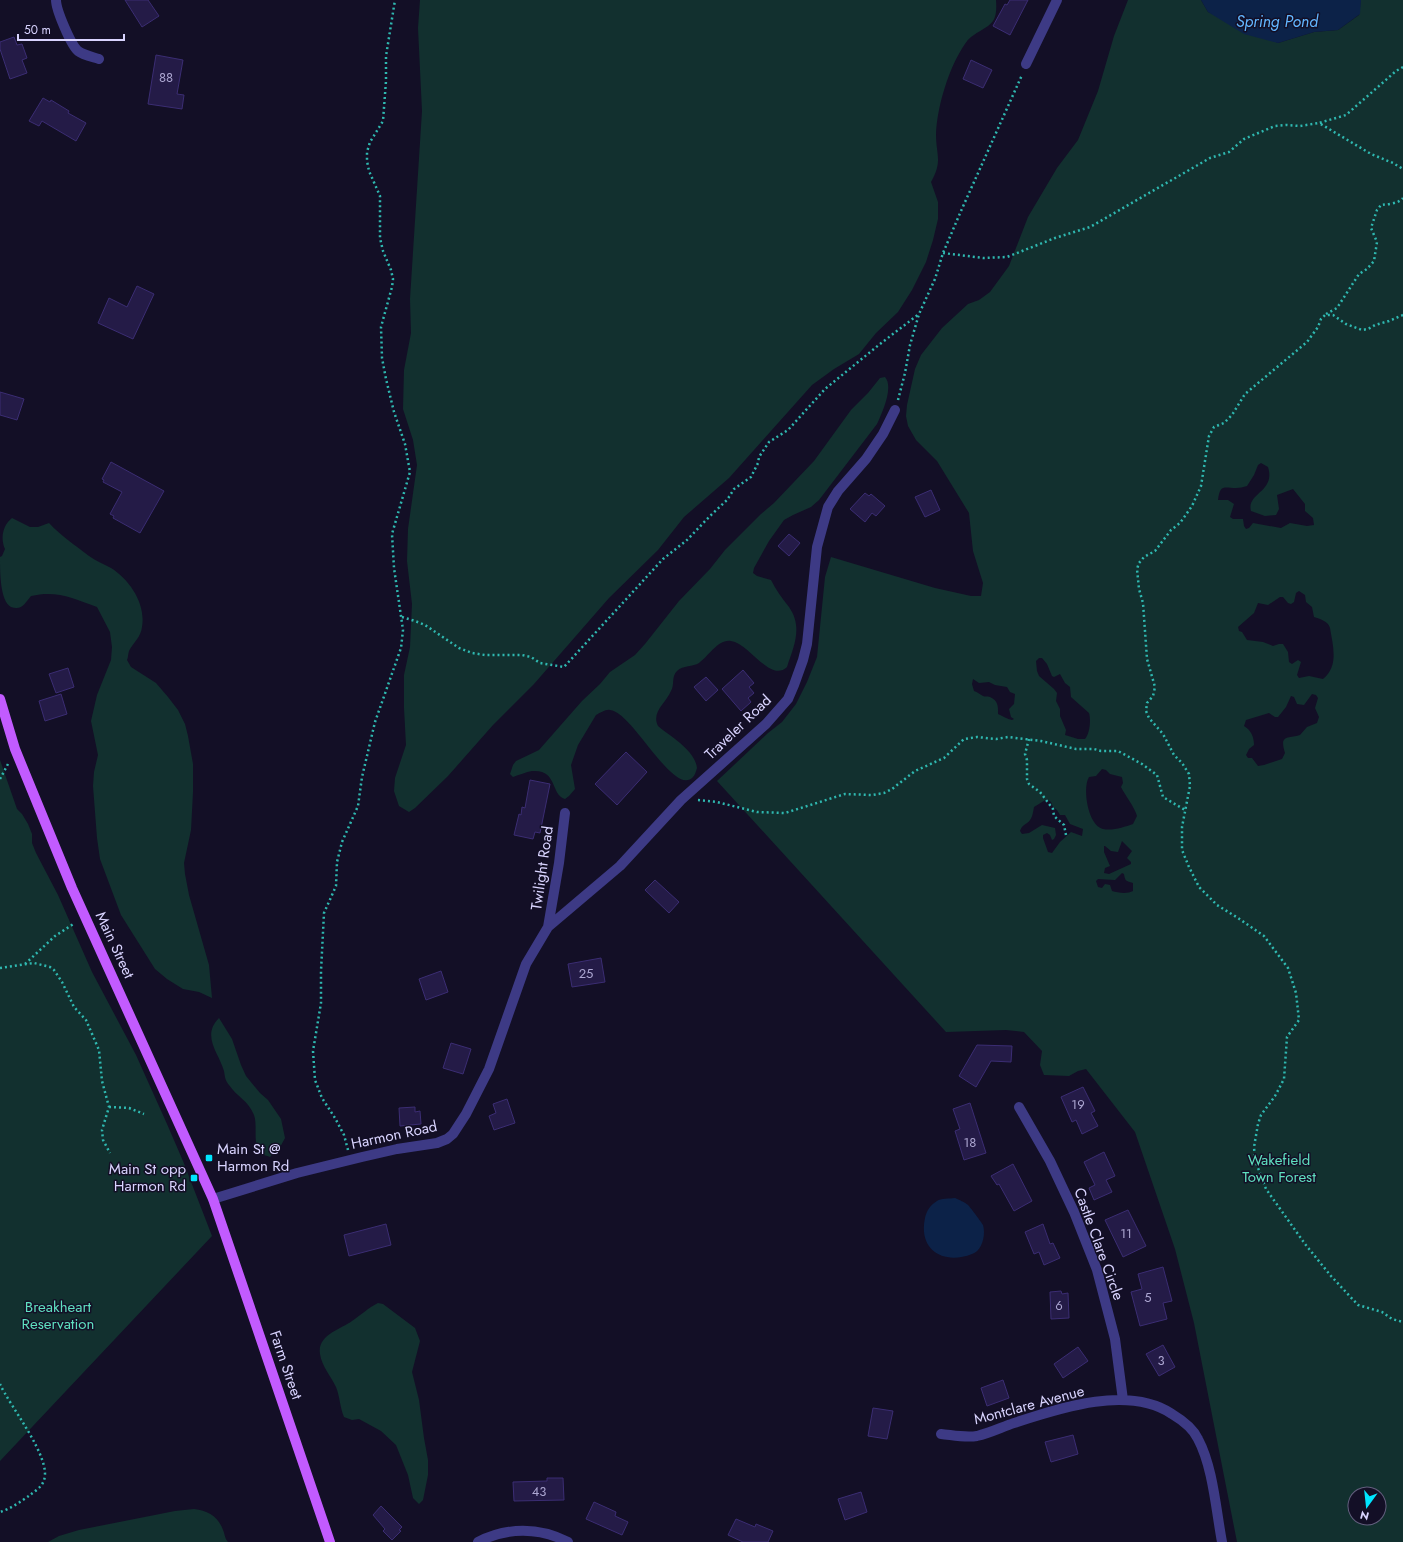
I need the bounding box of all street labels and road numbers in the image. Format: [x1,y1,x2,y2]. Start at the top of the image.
street label: Traveler Road [700,689,776,765]
street label: Twilight Road [525,824,559,912]
street label: Main Street [90,908,140,982]
street label: Harmon Road [349,1115,439,1155]
street label: Castle Clare Circle [1068,1185,1130,1304]
street label: Farm Street [264,1328,308,1403]
street label: Montclare Avenue [971,1380,1087,1430]

